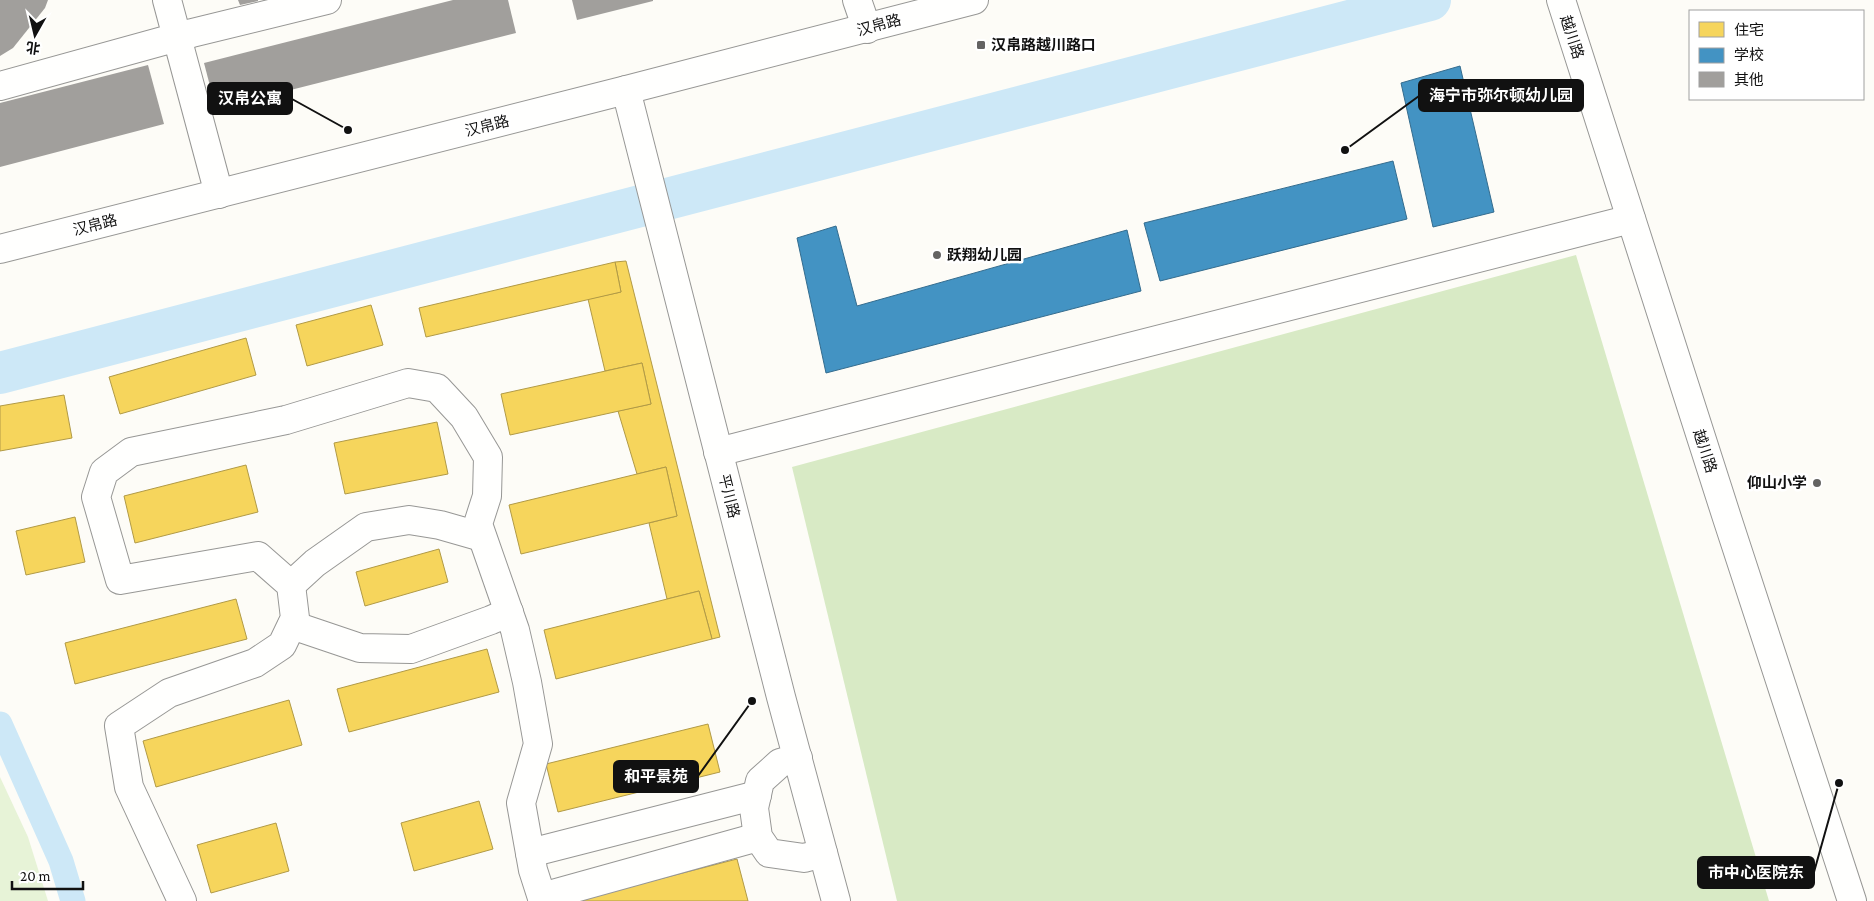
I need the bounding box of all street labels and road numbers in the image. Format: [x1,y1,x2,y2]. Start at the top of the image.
street label: 汉帛路 [855,11,903,39]
street label: 越川路 [1557,13,1587,61]
street label: 汉帛路 [463,113,511,139]
street label: 汉帛路 [71,212,119,238]
street label: 越川路 [1690,427,1720,475]
street label: 平川路 [716,472,742,520]

